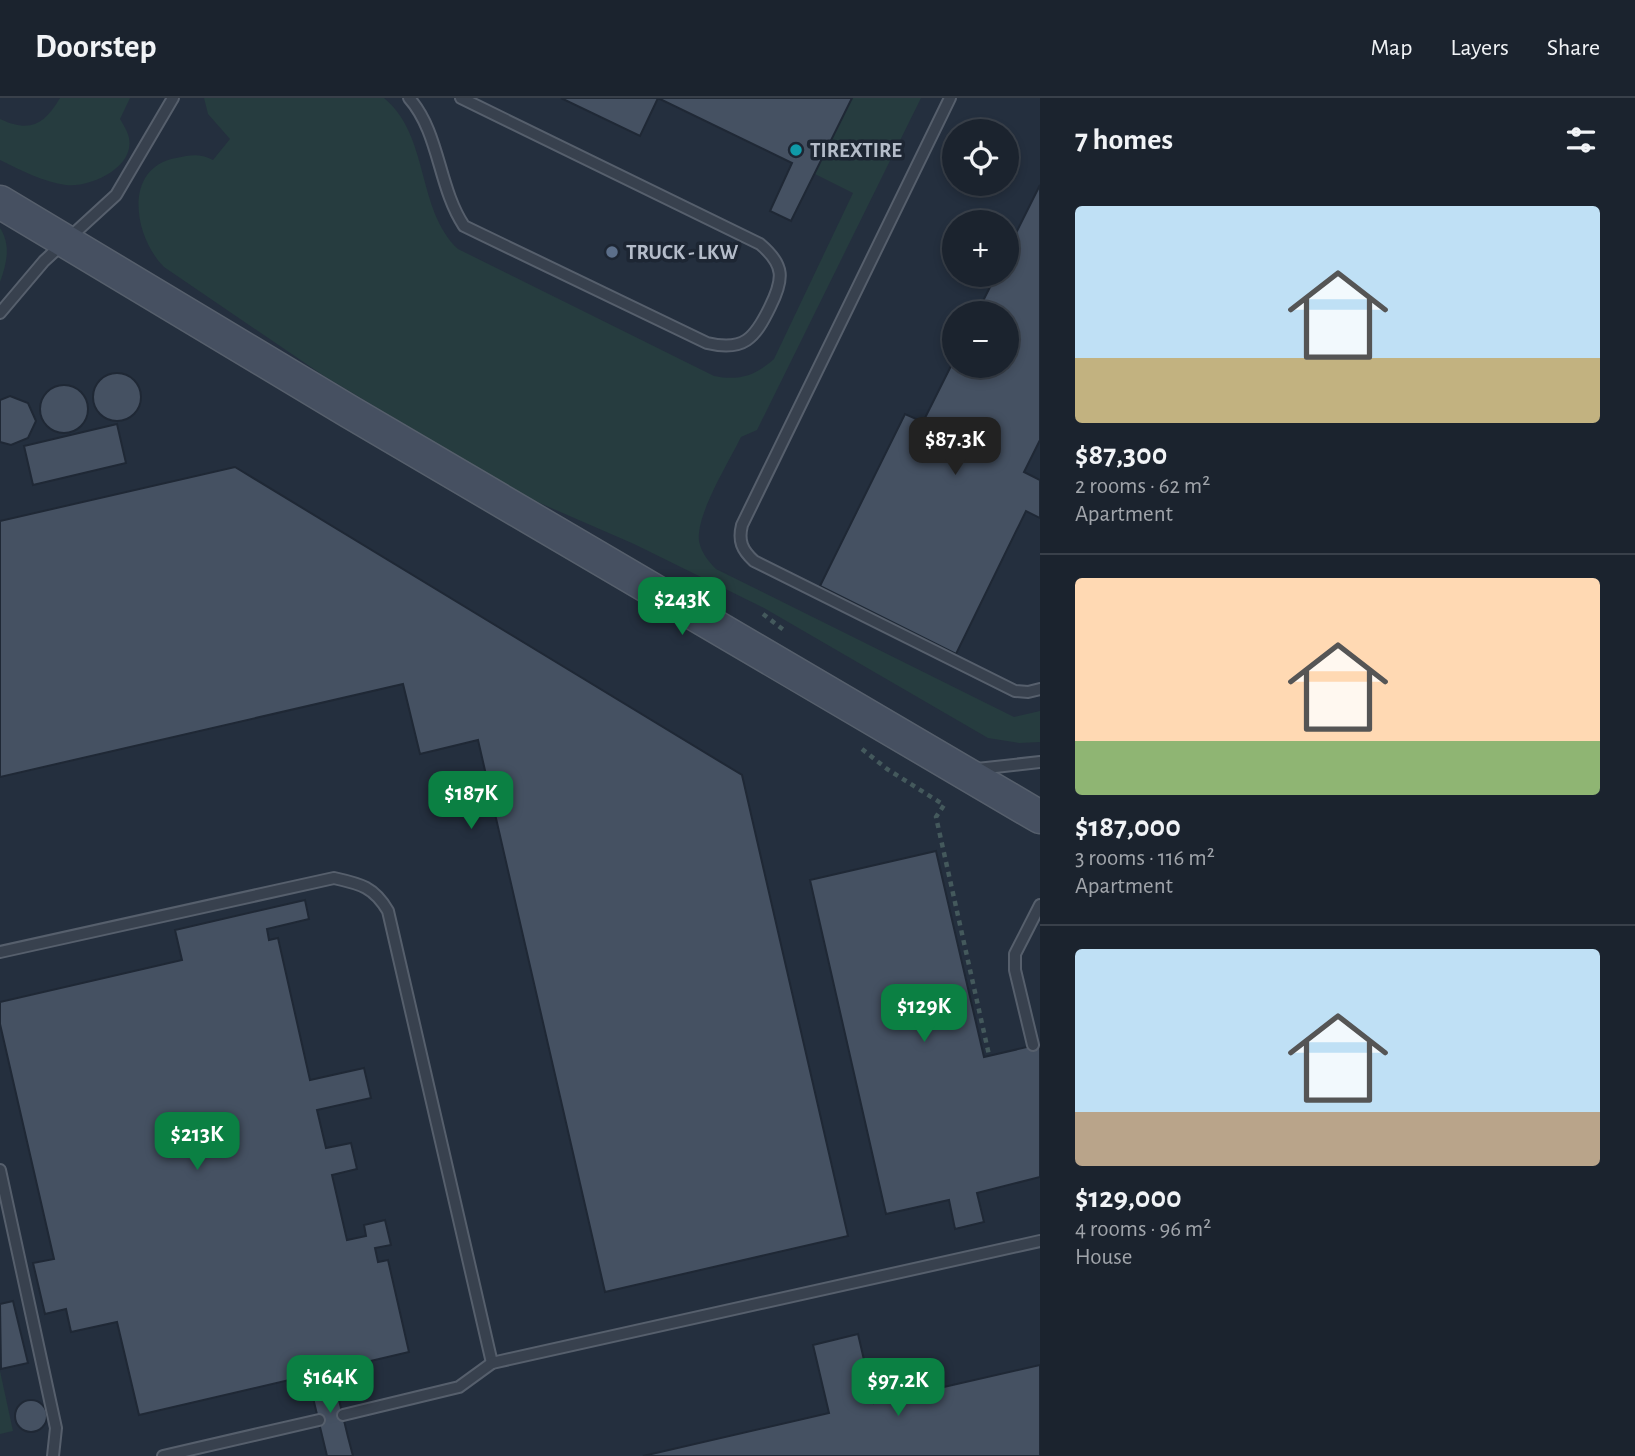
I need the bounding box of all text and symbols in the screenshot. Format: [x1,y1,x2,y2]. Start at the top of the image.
text: Doorstep [35,31,157,64]
text: Map [1370,36,1412,60]
text: Layers [1450,36,1509,60]
text: Share [1547,36,1600,60]
map controls [942,119,1019,378]
button: locate [942,119,1019,196]
icon: filters [1562,121,1600,159]
text: 7 homes [1075,125,1173,155]
place label: TIREXTIRE [810,140,902,161]
marker: TIREXTIRE [788,142,804,158]
button: + [942,210,1019,287]
place label: TRUCK - LKW [626,242,738,263]
marker: TRUCK - LKW [604,244,620,260]
icon: home [1275,252,1401,378]
button: − [942,301,1019,378]
pin: $87.3K [898,418,1012,477]
text: $87.3K [925,428,985,451]
text: $87,300 [1075,440,1167,470]
text: 2 rooms · 62 m² [1075,475,1210,498]
text: Apartment [1075,503,1173,526]
pin: $243K [633,578,731,637]
text: $243K [654,588,710,611]
icon: home [1275,624,1401,750]
pin: $187K [422,772,520,831]
text: $187K [444,782,498,805]
text: $187,000 [1075,812,1181,842]
text: 3 rooms · 116 m² [1075,847,1215,870]
text: Apartment [1075,875,1173,898]
pin: $129K [875,984,973,1044]
text: $129K [897,995,951,1018]
icon: home [1275,995,1401,1121]
pin: $213K [148,1112,246,1172]
text: $213K [171,1123,223,1146]
text: $129,000 [1075,1183,1182,1213]
text: 4 rooms · 96 m² [1075,1218,1211,1241]
text: House [1075,1246,1132,1269]
pin: $164K [281,1356,379,1415]
pin: $97.2K [841,1358,955,1418]
text: $164K [303,1366,357,1389]
text: $97.2K [868,1369,928,1392]

